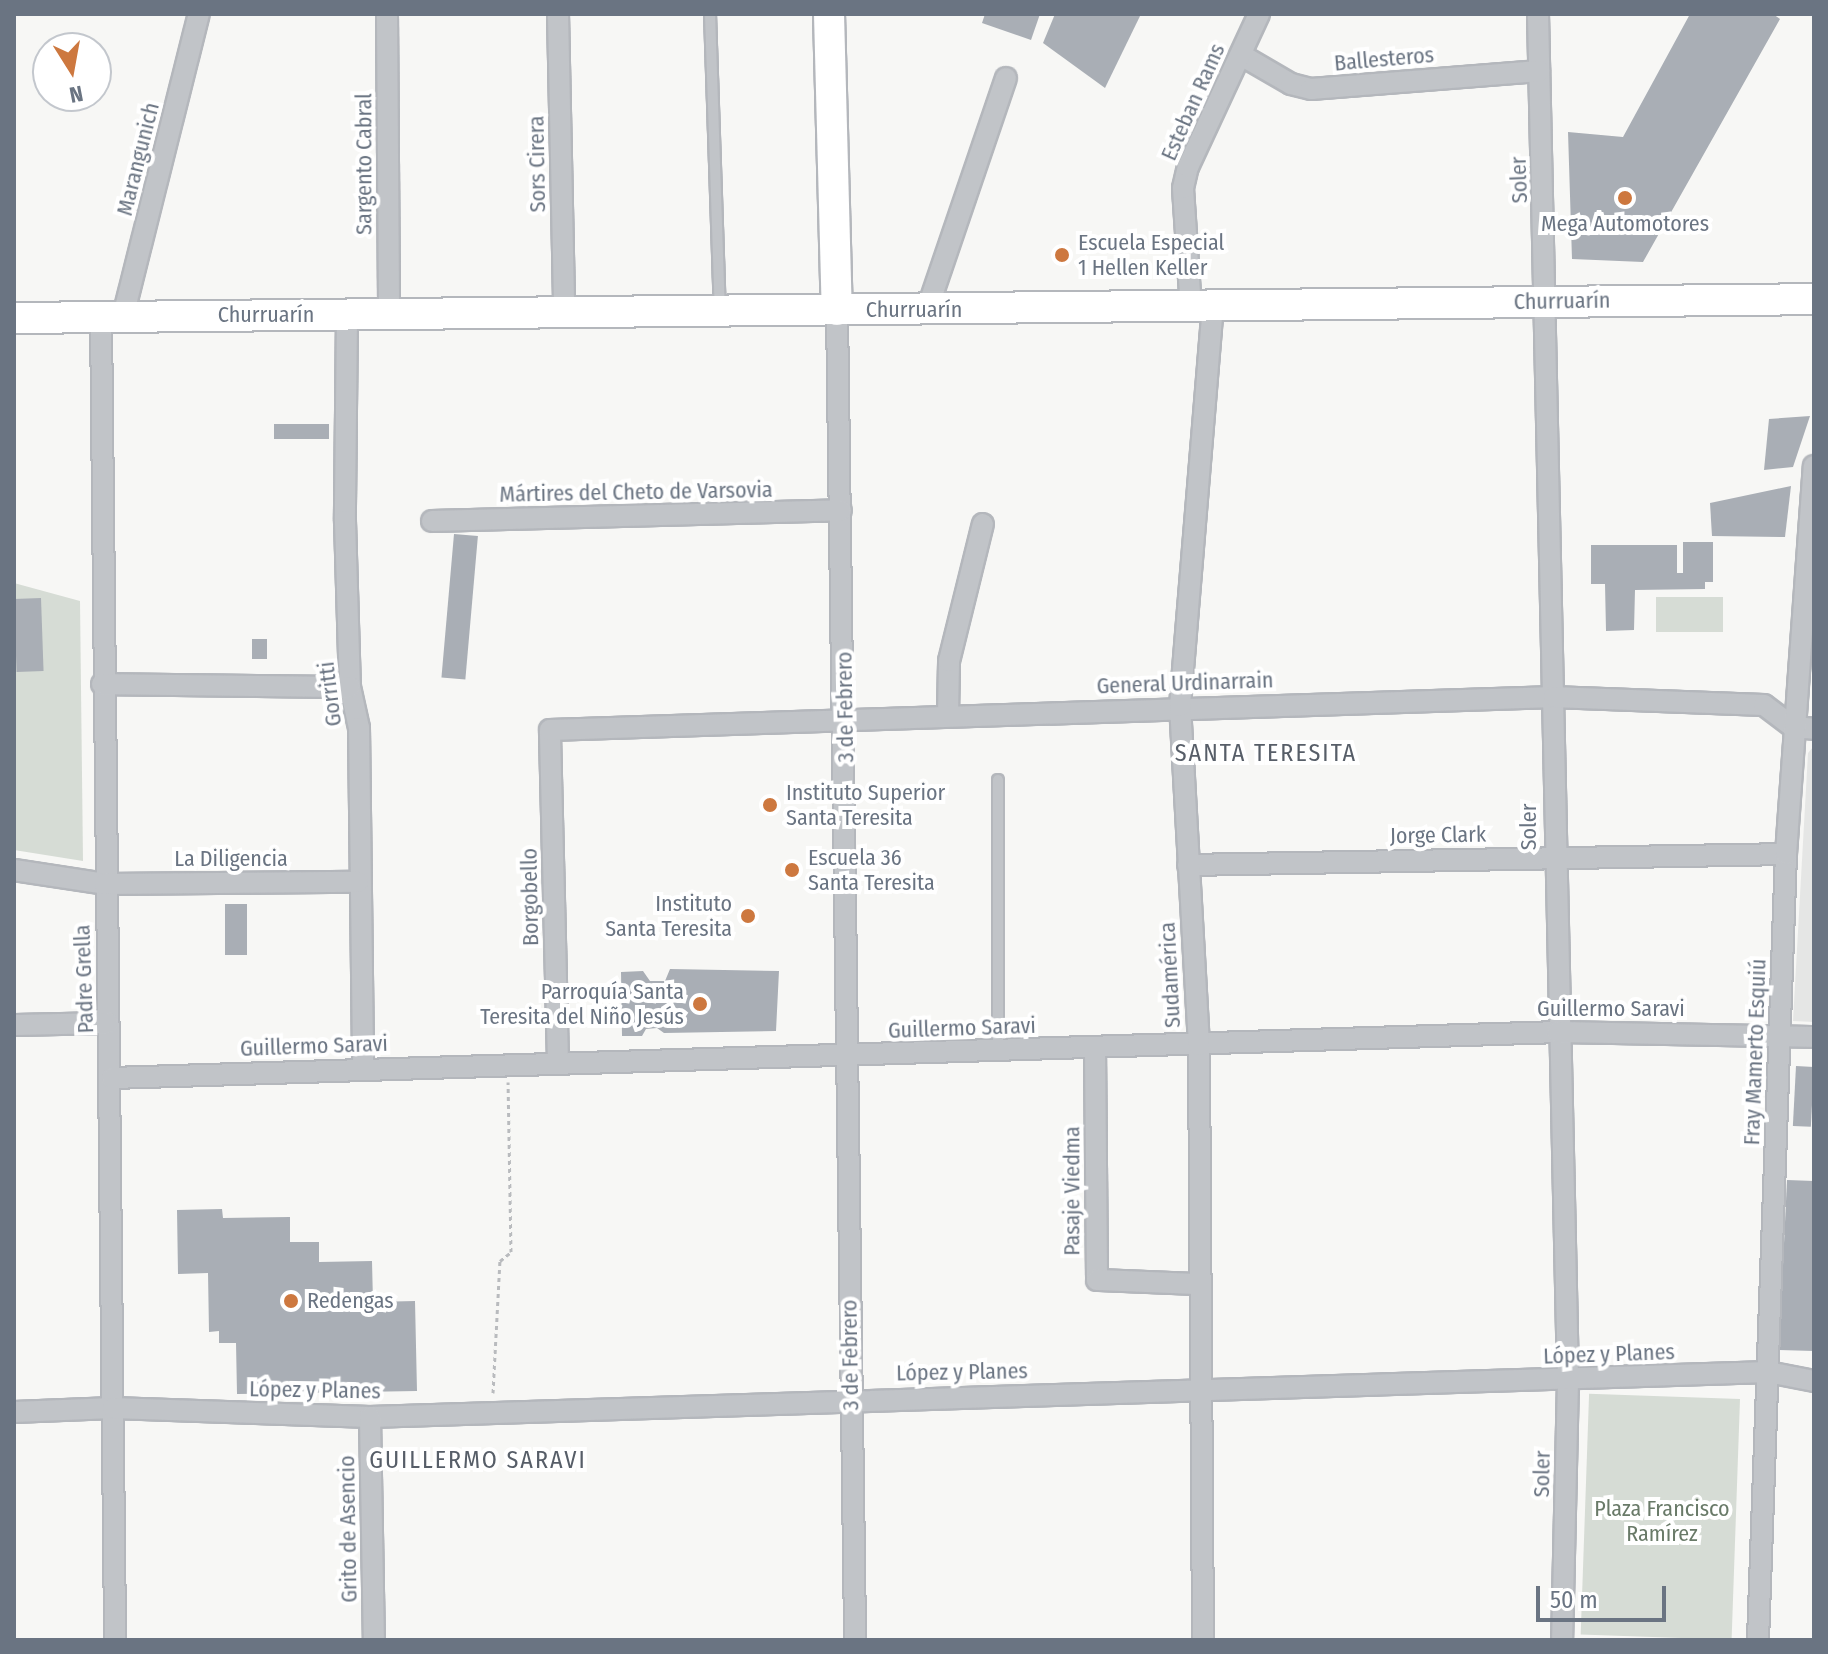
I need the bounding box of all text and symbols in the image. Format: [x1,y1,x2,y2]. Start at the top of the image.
north arrow [32,32,112,112]
street label: Esteban Rams [1155,39,1231,165]
street label: Ballesteros [1333,41,1435,77]
text: N [67,80,85,109]
street label: Sargento Cabral [351,93,377,235]
street label: Marangunich [111,100,165,218]
street label: Sors Cirera [523,115,551,213]
street label: Soler [1505,156,1533,204]
marker: Mega Automotores [1616,189,1634,207]
place label: Mega Automotores [1541,211,1709,237]
place label: Escuela Especial 1 Hellen Keller [1078,229,1224,280]
marker: Escuela Especial 1 Hellen Keller [1053,246,1071,264]
street label: Churruarín [1514,287,1610,315]
street label: Churruarín [866,297,962,323]
street label: Churruarín [218,302,314,328]
street label: Mártires del Cheto de Varsovia [499,476,773,508]
street label: 3 de Febrero [831,651,859,763]
street label: Gorritti [313,660,347,728]
street label: General Urdinarrain [1096,667,1274,699]
district label: SANTA TERESITA [1175,740,1357,768]
place label: Instituto Superior Santa Teresita [786,779,945,830]
marker: Instituto Superior Santa Teresita [761,796,779,814]
street label: Soler [1516,804,1542,850]
street label: Jorge Clark [1390,821,1486,849]
place label: Escuela 36 Santa Teresita [808,844,935,896]
street label: La Diligencia [174,846,288,872]
street label: Borgobello [516,848,544,946]
marker: Escuela 36 Santa Teresita [783,861,801,879]
place label: Instituto Santa Teresita [605,890,732,942]
marker: Instituto Santa Teresita [739,907,757,925]
street label: Sudamérica [1154,921,1186,1029]
street label: Padre Grella [69,924,99,1034]
street label: Fray Mamerto Esquiú [1739,958,1771,1146]
place label: Parroquía Santa Teresita del Niño Jesús [480,978,684,1030]
marker: Parroquía Santa Teresita del Niño Jesús [691,995,709,1013]
street label: Guillermo Saravi [1537,996,1685,1022]
street label: Guillermo Saravi [888,1012,1036,1044]
street label: Guillermo Saravi [240,1030,388,1062]
street label: Pasaje Viedma [1059,1126,1085,1256]
place label: Redengas [307,1288,394,1314]
marker: Redengas [282,1292,300,1310]
street label: 3 de Febrero [836,1299,864,1411]
street label: López y Planes [1543,1339,1675,1369]
street label: López y Planes [896,1358,1028,1386]
street label: López y Planes [249,1376,381,1404]
district label: GUILLERMO SARAVI [369,1447,587,1475]
street label: Soler [1528,1450,1556,1498]
street label: Grito de Asencio [334,1455,362,1603]
park label: Plaza Francisco Ramírez [1594,1495,1730,1546]
scale bar [1540,1570,1670,1620]
text: 50 m [1550,1586,1598,1614]

